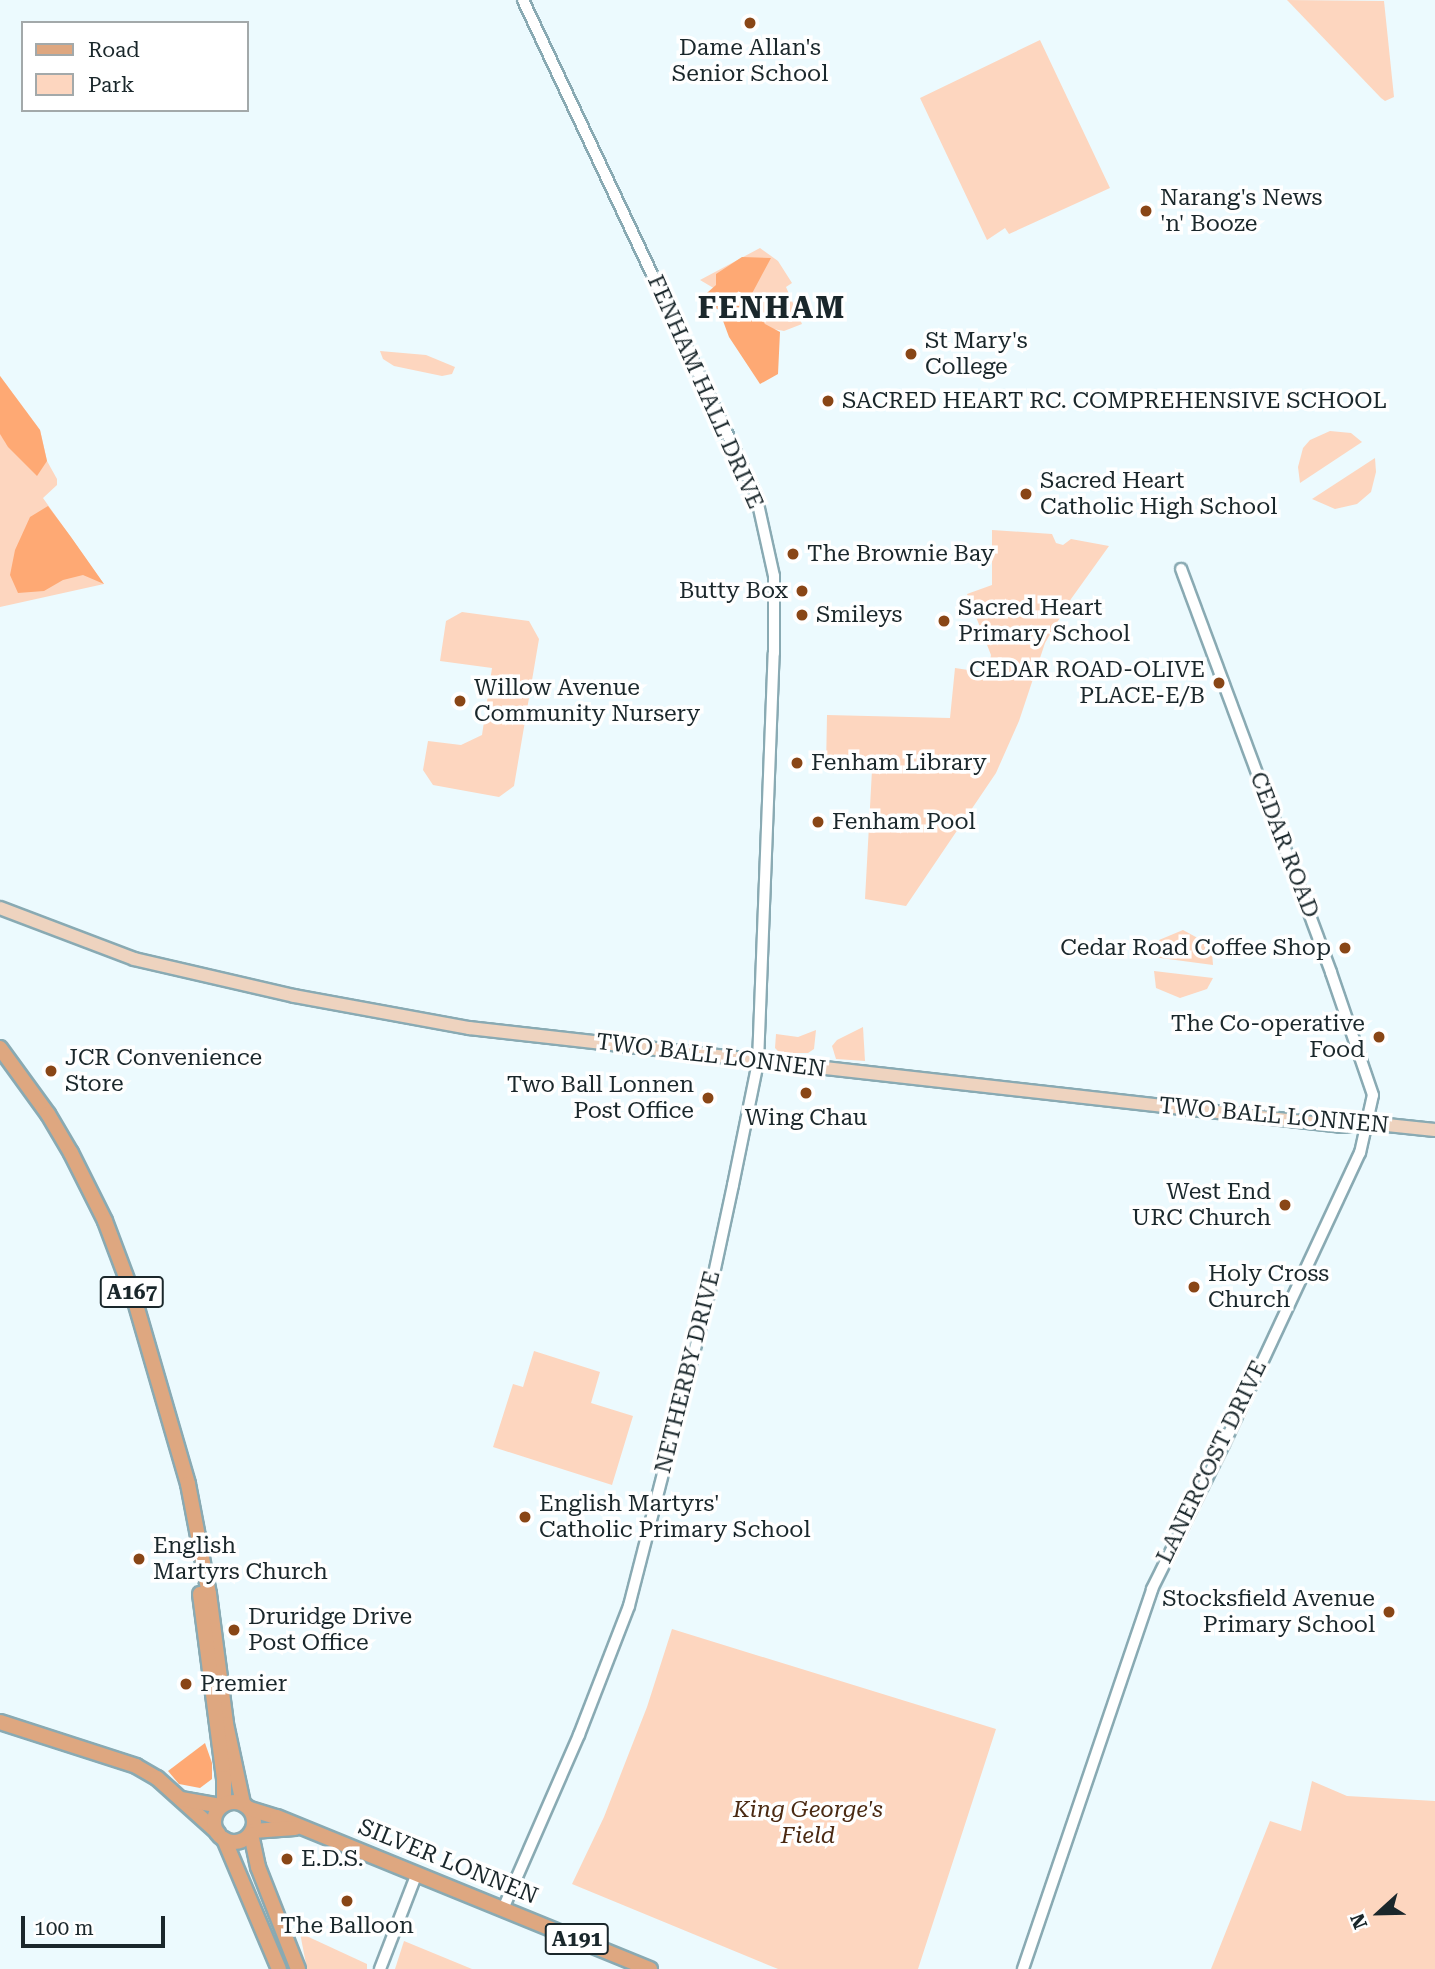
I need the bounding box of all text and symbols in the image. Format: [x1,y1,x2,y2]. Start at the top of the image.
marker: Dame Allan's Senior School [742,15,758,31]
legend [21,21,248,112]
place label: Dame Allan's Senior School [672,34,828,88]
text: Road [88,38,140,62]
text: Park [88,73,134,97]
place label: Narang's News 'n' Booze [1160,184,1322,238]
marker: Narang's News 'n' Booze [1138,203,1154,219]
street label: FENHAM HALL DRIVE [641,271,769,513]
district label: FENHAM [699,290,845,326]
place label: St Mary's College [925,327,1028,381]
marker: St Mary's College [903,346,919,362]
place label: SACRED HEART RC. COMPREHENSIVE SCHOOL [842,387,1387,415]
marker: SACRED HEART RC. COMPREHENSIVE SCHOOL [820,393,836,409]
place label: Sacred Heart Catholic High School [1040,467,1277,521]
marker: Sacred Heart Catholic High School [1018,486,1034,502]
place label: The Brownie Bay [807,540,994,568]
marker: The Brownie Bay [785,546,801,562]
place label: Butty Box [679,577,788,605]
marker: Butty Box [794,583,810,599]
place label: Sacred Heart Primary School [958,594,1130,648]
place label: Smileys [816,601,902,629]
marker: Smileys [794,607,810,623]
marker: Sacred Heart Primary School [936,613,952,629]
place label: CEDAR ROAD-OLIVE PLACE-E/B [969,656,1205,710]
place label: Willow Avenue Community Nursery [474,674,700,728]
marker: CEDAR ROAD-OLIVE PLACE-E/B [1211,675,1227,691]
marker: Willow Avenue Community Nursery [452,693,468,709]
place label: Fenham Library [811,749,987,777]
marker: Fenham Library [789,755,805,771]
street label: CEDAR ROAD [1244,768,1324,922]
place label: Fenham Pool [832,808,976,836]
marker: Fenham Pool [810,814,826,830]
place label: Cedar Road Coffee Shop [1060,934,1331,962]
marker: Cedar Road Coffee Shop [1337,940,1353,956]
place label: The Co-operative Food [1171,1010,1365,1064]
street label: TWO BALL LONNEN [595,1028,827,1084]
marker: The Co-operative Food [1371,1029,1387,1045]
place label: JCR Convenience Store [65,1044,262,1098]
marker: JCR Convenience Store [43,1063,59,1079]
place label: Two Ball Lonnen Post Office [507,1071,694,1125]
marker: Wing Chau [798,1085,814,1101]
marker: Two Ball Lonnen Post Office [700,1090,716,1106]
street label: TWO BALL LONNEN [1158,1092,1390,1140]
place label: Wing Chau [745,1104,867,1132]
place label: West End URC Church [1132,1178,1271,1232]
marker: West End URC Church [1277,1197,1293,1213]
place label: Holy Cross Church [1208,1260,1329,1314]
street label: NETHERBY DRIVE [649,1268,727,1476]
road number: A167 [99,1274,165,1310]
marker: Holy Cross Church [1186,1279,1202,1295]
street label: LANERCOST DRIVE [1151,1356,1273,1568]
place label: English Martyrs' Catholic Primary School [539,1490,811,1544]
marker: English Martyrs' Catholic Primary School [517,1509,533,1525]
place label: English Martyrs Church [153,1532,328,1586]
marker: English Martyrs Church [131,1551,147,1567]
place label: Stocksfield Avenue Primary School [1162,1585,1375,1639]
place label: Druridge Drive Post Office [248,1603,412,1657]
marker: Stocksfield Avenue Primary School [1381,1604,1397,1620]
marker: Druridge Drive Post Office [226,1622,242,1638]
place label: Premier [200,1670,287,1698]
marker: Premier [178,1676,194,1692]
park label: King George's Field [733,1796,883,1850]
street label: SILVER LONNEN [354,1813,542,1911]
place label: E.D.S. [301,1845,364,1873]
marker: E.D.S. [279,1851,295,1867]
north arrow [1344,1878,1414,1948]
marker: The Balloon [339,1893,355,1909]
scale bar [24,1902,168,1946]
text: N [1346,1910,1372,1932]
place label: The Balloon [280,1912,414,1940]
text: 100 m [34,1916,94,1940]
road number: A191 [544,1922,610,1956]

